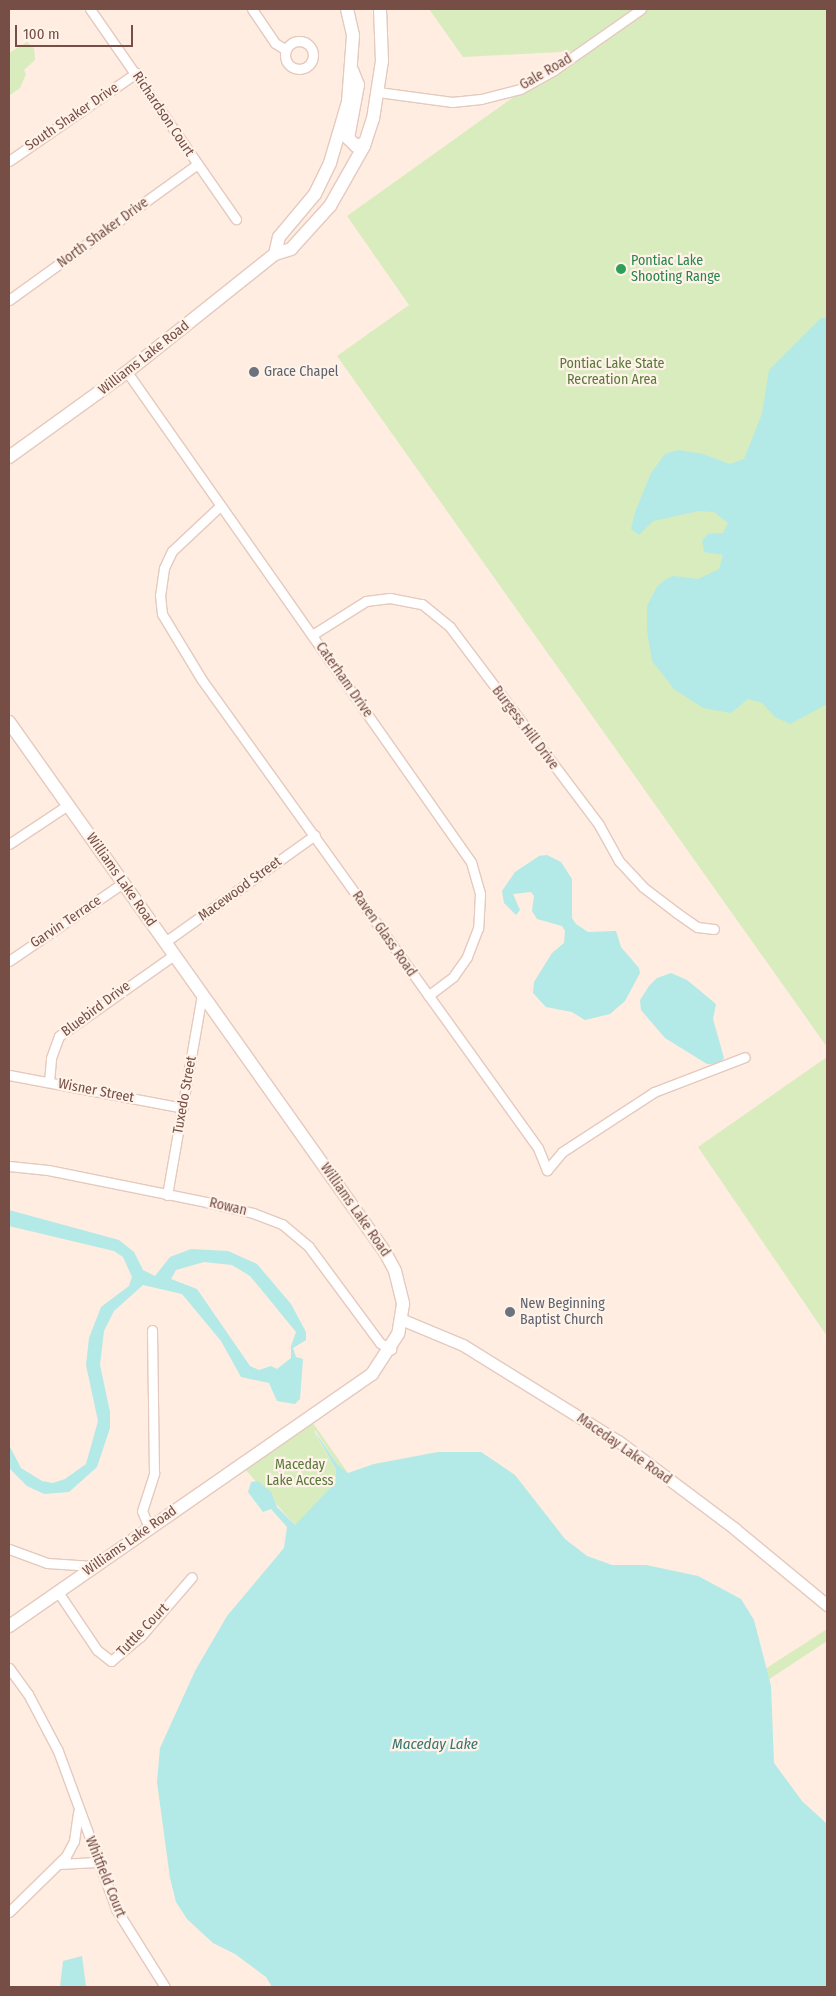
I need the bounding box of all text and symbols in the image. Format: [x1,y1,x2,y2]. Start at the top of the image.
scale bar [18,15,135,47]
text: 100 m [23,25,60,43]
street label: Gale Road [517,50,575,94]
street label: Richardson Court [129,69,197,159]
street label: South Shaker Drive [22,80,122,154]
street label: North Shaker Drive [54,194,152,272]
place label: Pontiac Lake Shooting Range [631,253,720,286]
marker: Pontiac Lake Shooting Range [615,263,627,275]
street label: Williams Lake Road [95,317,193,399]
park label: Pontiac Lake State Recreation Area [559,356,665,388]
place label: Grace Chapel [264,364,339,380]
marker: Grace Chapel [248,366,260,378]
street label: Caterham Drive [312,639,376,721]
street label: Burgess Hill Drive [488,683,562,773]
street label: Williams Lake Road [82,830,160,930]
street label: Macewood Street [195,853,285,925]
street label: Raven Glass Road [348,888,420,980]
street label: Garvin Terrace [27,892,105,952]
street label: Bluebird Drive [58,978,134,1040]
street label: Tuxedo Street [170,1055,200,1135]
street label: Wisner Street [57,1075,135,1107]
street label: Williams Lake Road [316,1160,394,1260]
street label: Rowan [208,1195,248,1219]
place label: New Beginning Baptist Church [520,1296,605,1328]
marker: New Beginning Baptist Church [504,1306,516,1318]
street label: Maceday Lake Road [573,1410,675,1488]
park label: Maceday Lake Access [266,1457,334,1490]
street label: Williams Lake Road [80,1502,180,1580]
street label: Tuttle Court [114,1600,172,1660]
water label: Maceday Lake [392,1736,478,1754]
street label: Whitfield Court [81,1834,129,1920]

